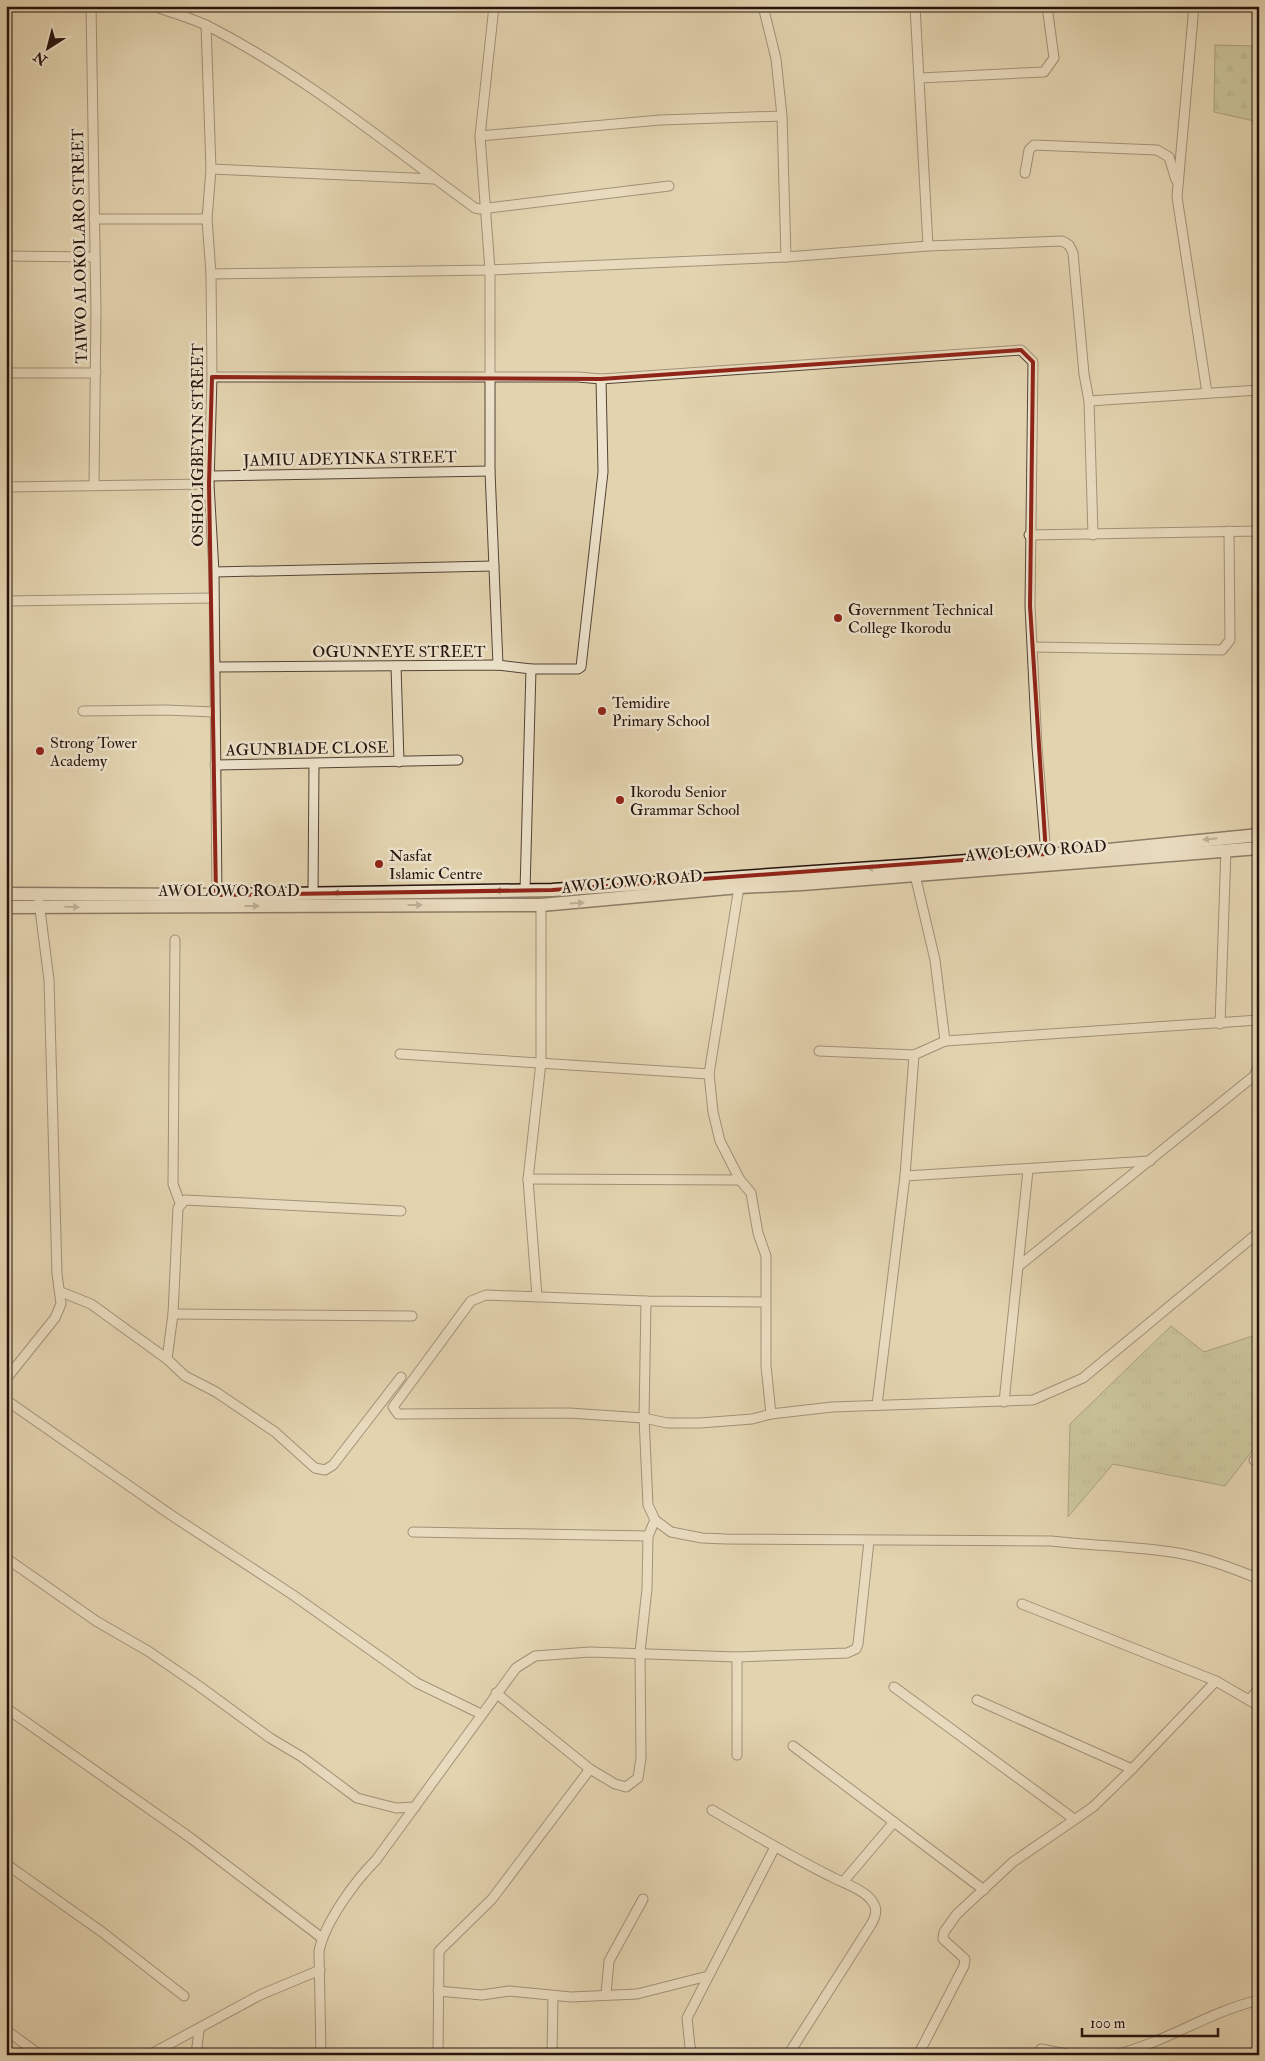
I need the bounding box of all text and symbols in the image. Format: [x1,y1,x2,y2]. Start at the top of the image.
north arrow [22,22,72,72]
text: N [30,47,52,69]
street label: TAIWO ALOKOLARO STREET [68,128,92,364]
street label: OSHOLIGBEYIN STREET [188,343,208,547]
street label: JAMIU ADEYINKA STREET [242,447,457,472]
place label: Government Technical College Ikorodu [848,600,993,638]
marker: Government Technical College Ikorodu [832,612,844,624]
street label: OGUNNEYE STREET [312,642,486,662]
place label: Temidire Primary School [612,693,710,731]
marker: Temidire Primary School [596,705,608,717]
place label: Strong Tower Academy [49,733,137,771]
street label: AGUNBIADE CLOSE [224,738,389,760]
marker: Strong Tower Academy [34,745,46,757]
place label: Ikorodu Senior Grammar School [630,782,740,820]
marker: Ikorodu Senior Grammar School [614,794,626,806]
one-way arrow [1202,835,1218,843]
street label: AWOLOWO ROAD [964,836,1107,866]
place label: Nasfat Islamic Centre [389,846,483,884]
marker: Nasfat Islamic Centre [373,858,385,870]
one-way arrow [866,865,882,873]
street label: AWOLOWO ROAD [560,866,704,898]
street label: AWOLOWO ROAD [157,881,300,901]
one-way arrow [494,887,510,895]
one-way arrow [332,889,348,897]
one-way arrow [570,898,586,906]
one-way arrow [407,901,423,909]
one-way arrow [245,902,261,910]
one-way arrow [65,903,81,911]
scale bar [1082,2006,1219,2038]
text: 100 m [1090,2014,1126,2033]

